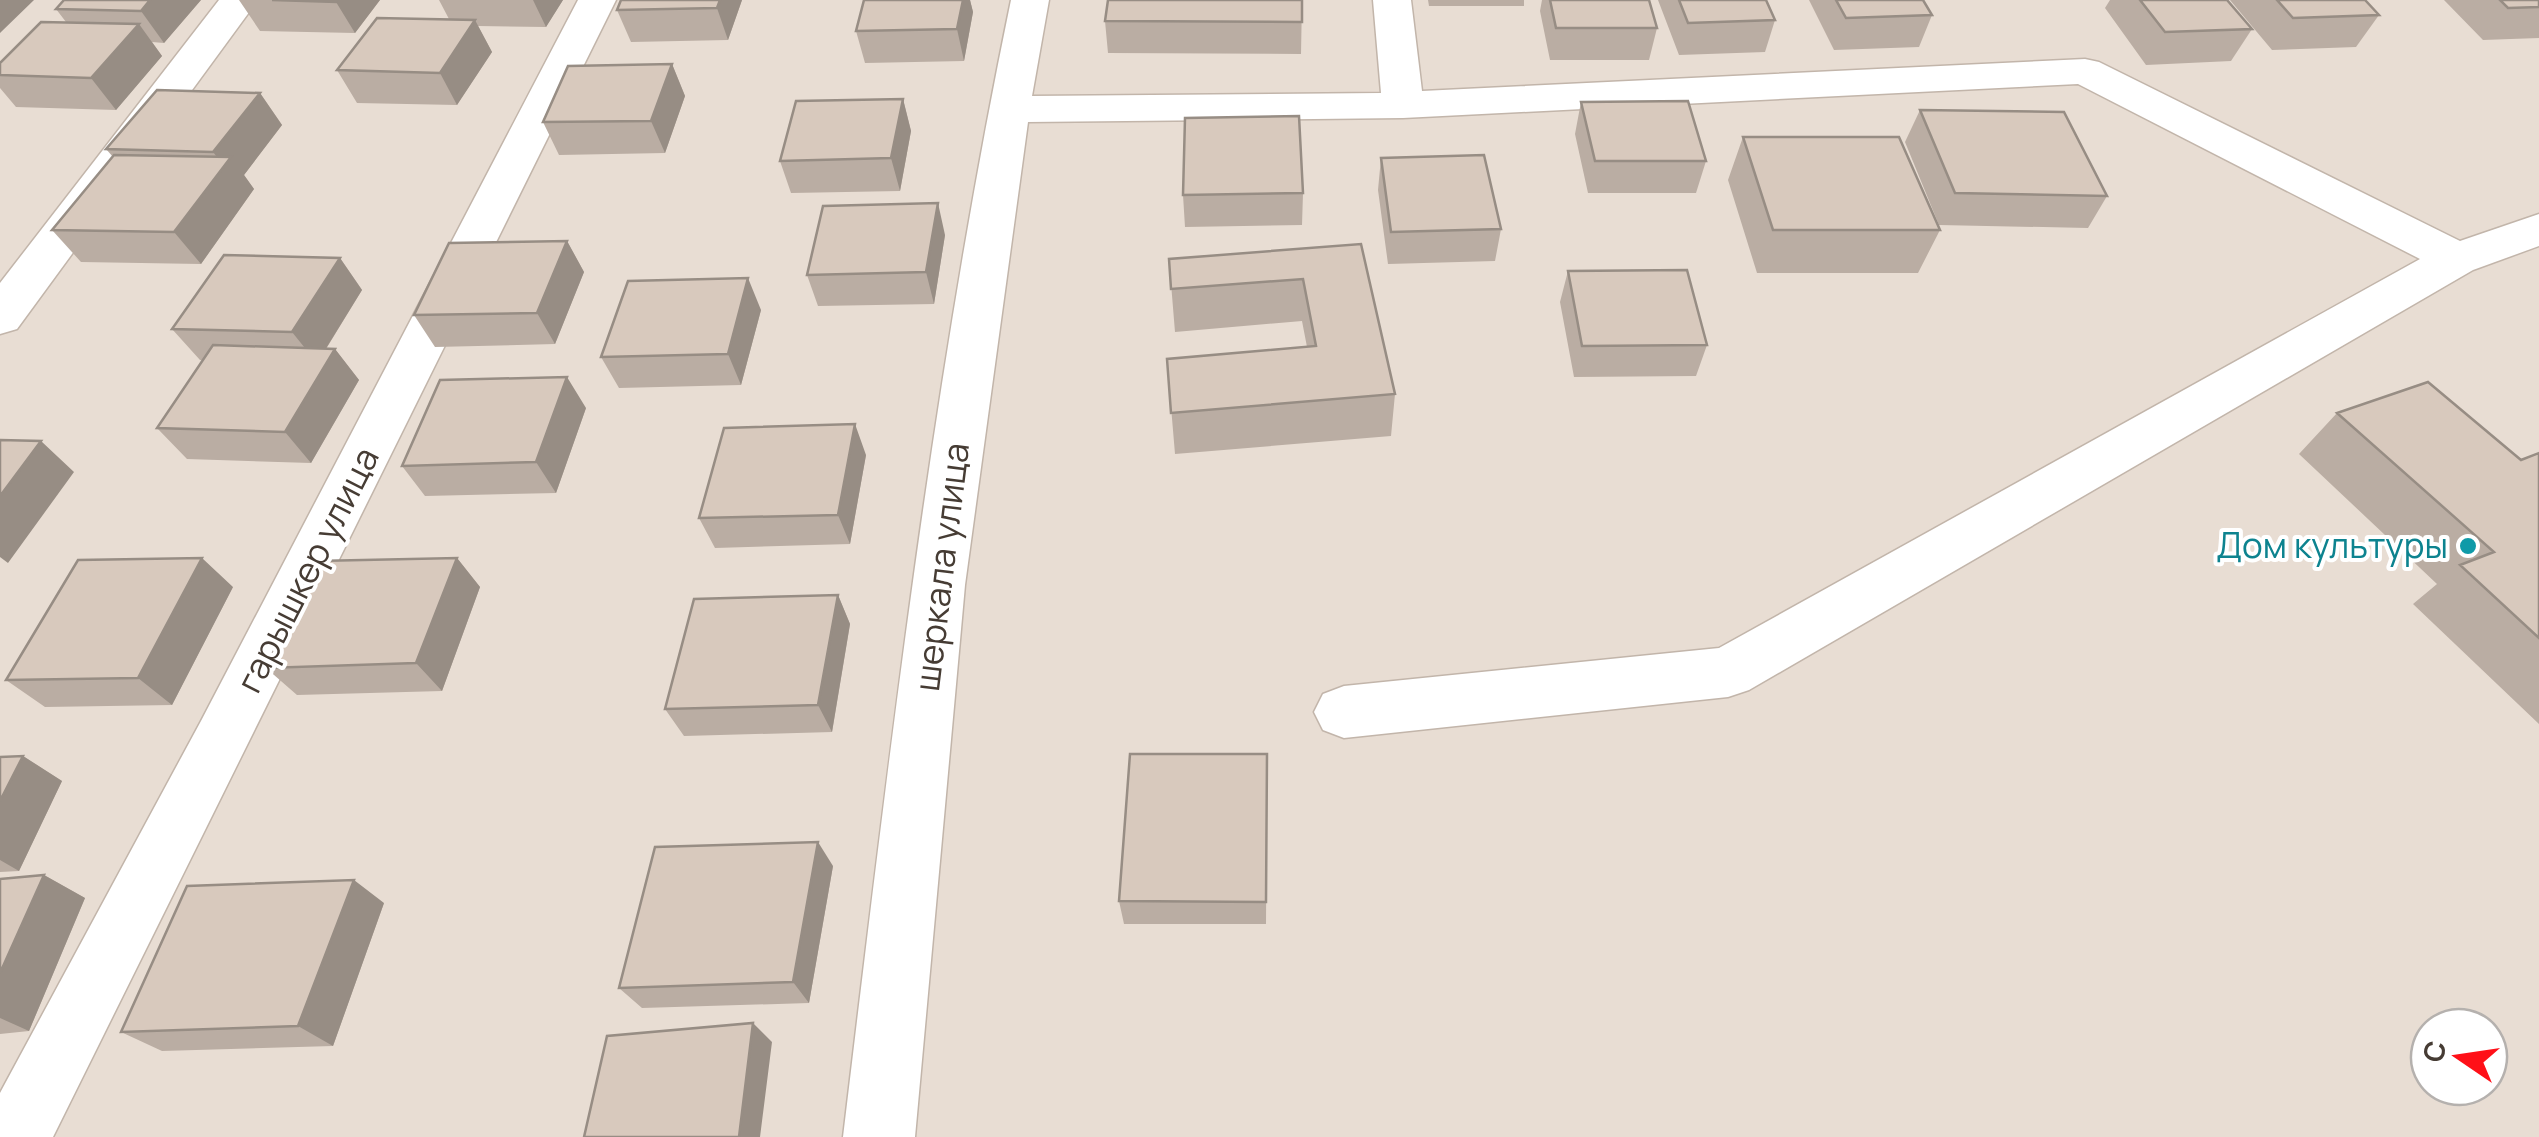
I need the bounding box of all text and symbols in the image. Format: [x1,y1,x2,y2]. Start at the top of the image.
street label: гарышкер улица [225,439,390,700]
street label: шеркала улица [902,440,980,694]
place label: Дом культуры [2216,521,2448,569]
marker: Дом культуры [2457,535,2479,557]
north arrow [2409,1007,2509,1107]
text: С [2413,1037,2455,1066]

